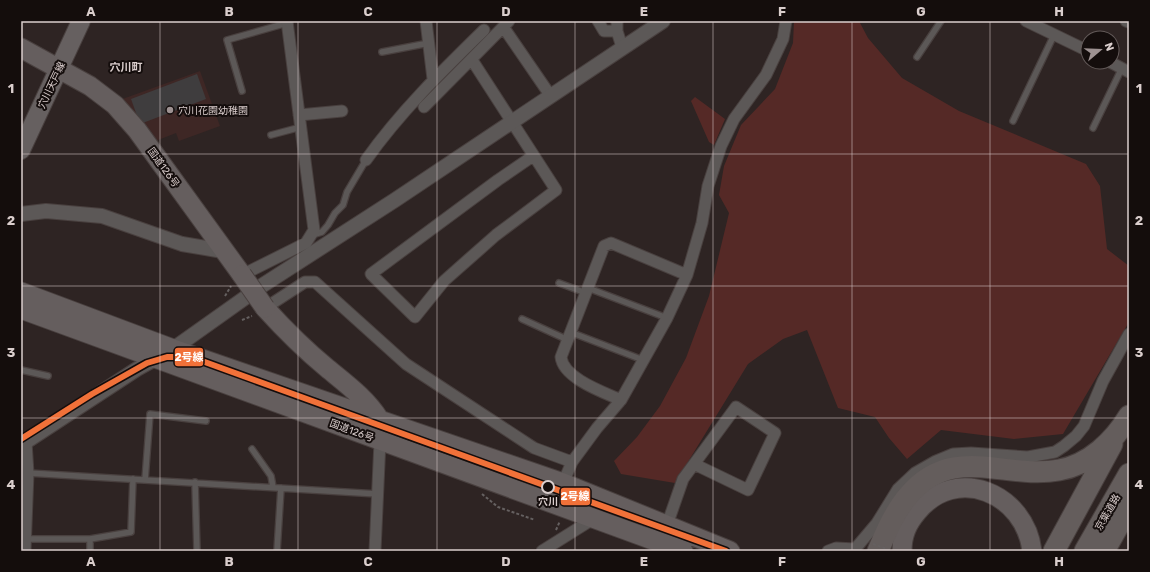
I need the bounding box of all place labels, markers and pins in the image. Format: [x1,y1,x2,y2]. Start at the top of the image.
marker: 穴川花園幼稚園 [165,105,175,115]
place label: 穴川花園幼稚園 [178,105,248,117]
marker: 穴川 [541,480,555,494]
place label: 穴川 [538,496,558,508]

